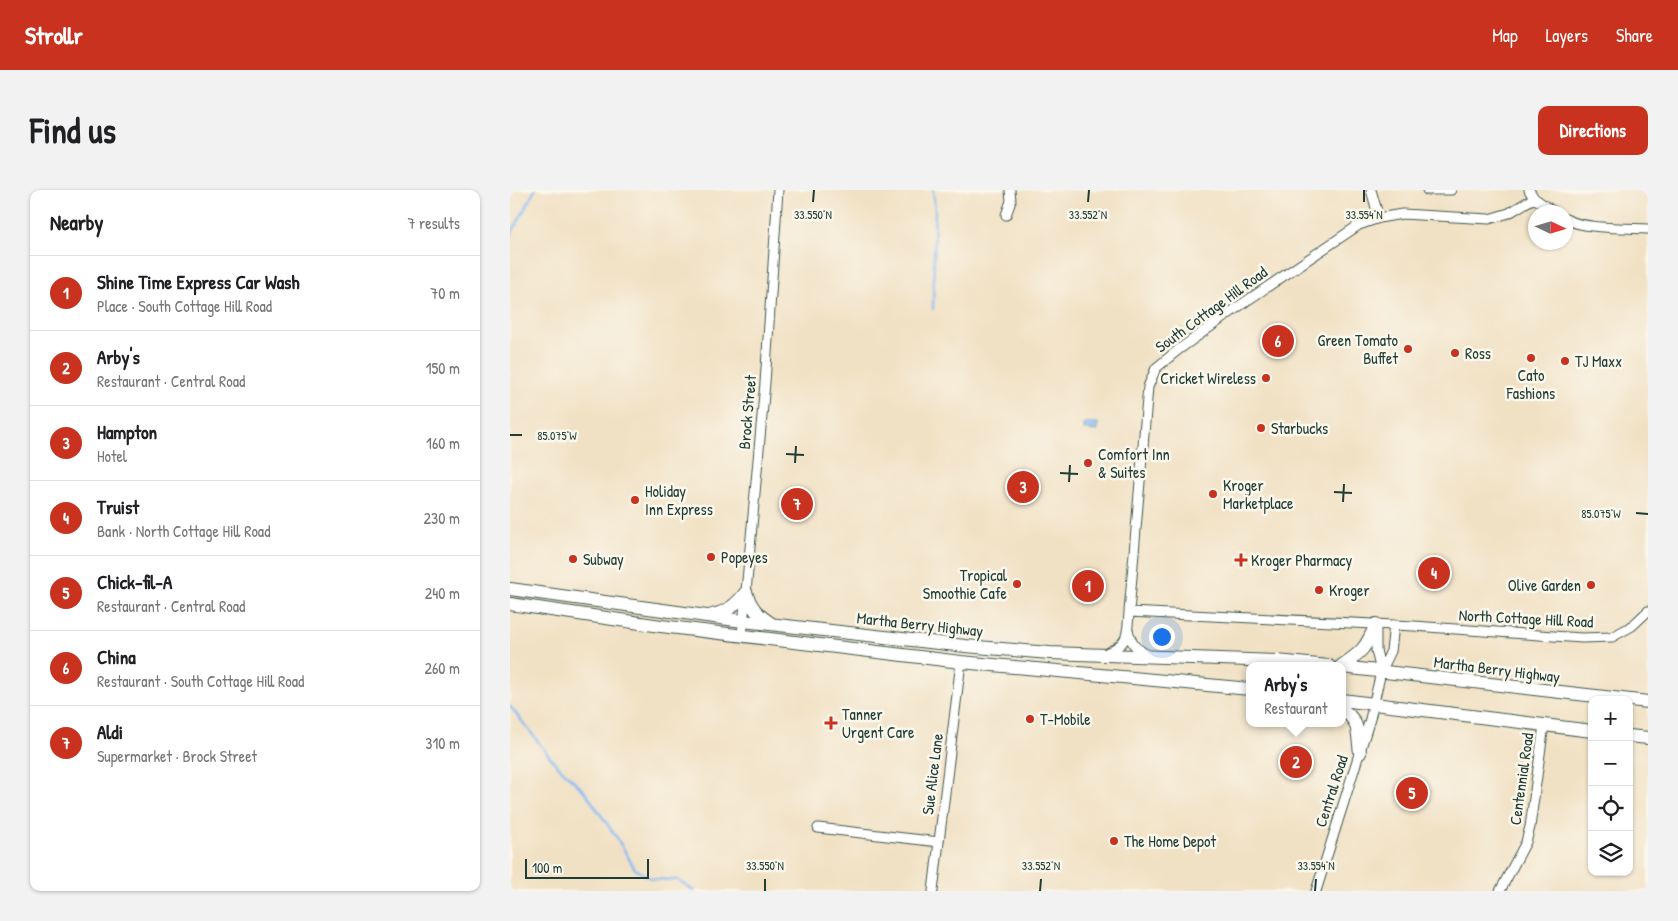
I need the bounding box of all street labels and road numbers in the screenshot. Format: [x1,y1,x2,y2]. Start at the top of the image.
street label: South Cottage Hill Road [1150,261,1272,357]
street label: Brock Street [733,373,761,450]
street label: North Cottage Hill Road [1458,603,1594,633]
street label: Martha Berry Highway [856,606,984,642]
street label: Martha Berry Highway [1433,650,1561,688]
street label: Sue Alice Lane [916,732,948,816]
street label: Centennial Road [1504,732,1538,826]
street label: Central Road [1309,752,1353,830]

